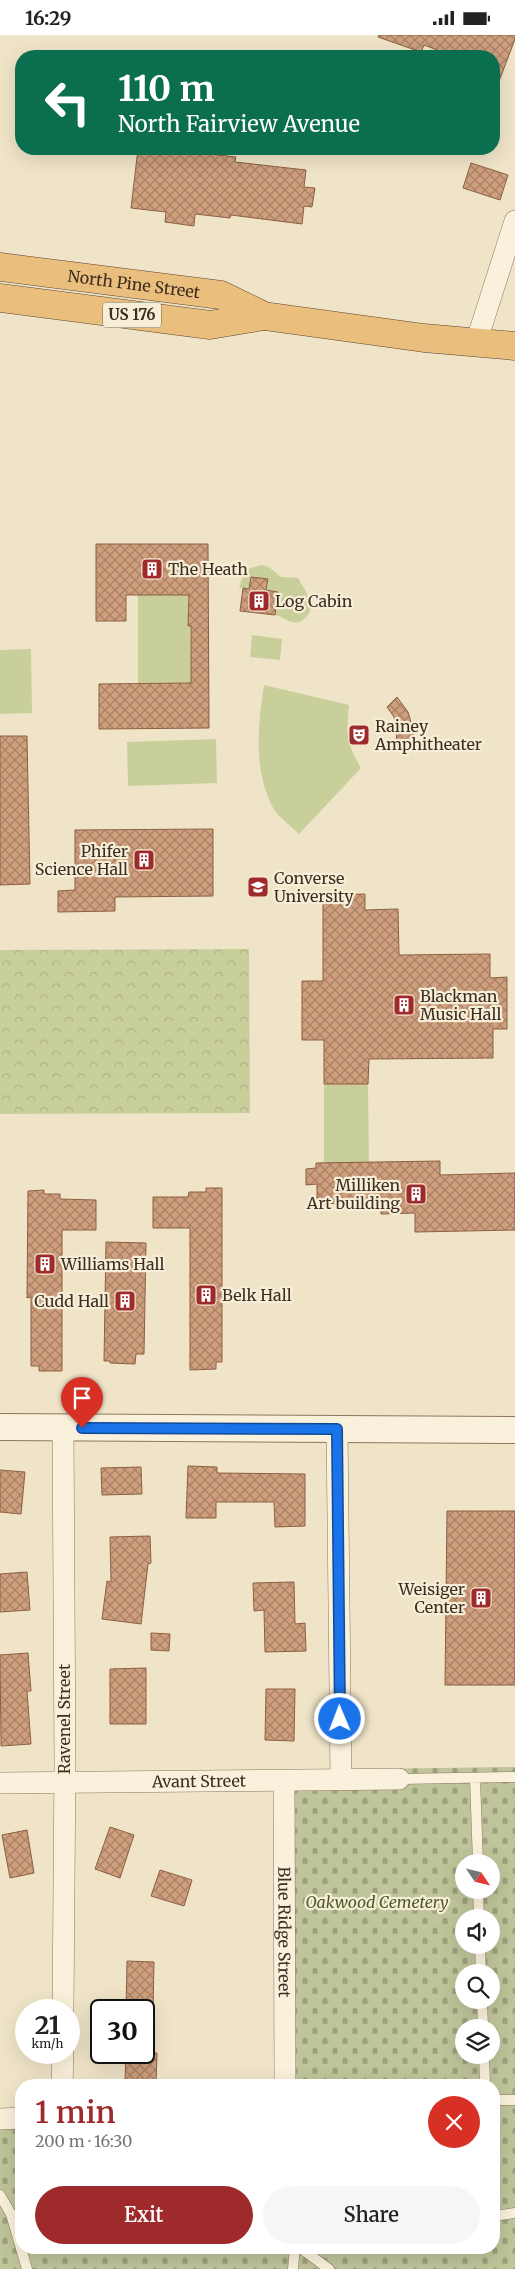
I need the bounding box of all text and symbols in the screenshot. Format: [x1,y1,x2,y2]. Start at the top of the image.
text: 16:29 [25,6,72,30]
text: 110 m [118,67,215,111]
icon: left [35,70,100,135]
text: North Fairview Avenue [118,110,360,138]
street label: North Pine Street [67,266,202,302]
road number: US 176 [103,303,161,327]
building icon: The Heath [140,557,164,581]
place label: The Heath [168,559,248,579]
building icon: Log Cabin [247,589,271,613]
place label: Log Cabin [275,591,353,611]
place label: Rainey Amphitheater [374,716,482,754]
theatre icon: Rainey Amphitheater [347,723,371,747]
place label: Phifer Science Hall [35,841,128,879]
building icon: Phifer Science Hall [132,848,156,872]
place label: Converse University [274,868,354,906]
school or university icon: Converse University [246,875,270,899]
place label: Blackman Music Hall [420,986,501,1024]
building icon: Blackman Music Hall [392,993,416,1017]
place label: Milliken Art building [306,1175,400,1213]
building icon: Milliken Art building [404,1182,428,1206]
building icon: Williams Hall [33,1252,57,1276]
place label: Williams Hall [60,1254,165,1274]
building icon: Belk Hall [194,1283,218,1307]
place label: Belk Hall [222,1285,292,1305]
building icon: Cudd Hall [113,1289,137,1313]
place label: Cudd Hall [34,1291,109,1311]
pin [61,1377,103,1428]
icon: arrive [68,1384,96,1412]
place label: Weisiger Center [398,1579,465,1617]
building icon: Weisiger Center [469,1586,493,1610]
street label: Ravenel Street [54,1663,74,1774]
position arrow [313,1692,365,1744]
street label: Avant Street [151,1771,247,1791]
north arrow [455,1854,500,1899]
map controls [455,1854,500,2064]
street label: Blue Ridge Street [274,1866,295,1998]
park label: Oakwood Cemetery [305,1892,449,1912]
button: sound [455,1909,500,1954]
button: search [455,1964,500,2009]
speed limit sign: 30 [90,1999,155,2064]
text: 21 [35,2009,60,2041]
button: layers [455,2019,500,2064]
text: km/h [32,2036,63,2051]
text: 1 min [35,2093,116,2131]
button: close [428,2096,480,2148]
text: 200 m · 16:30 [35,2131,132,2151]
button: Exit [35,2186,253,2244]
button: Share [263,2186,480,2244]

